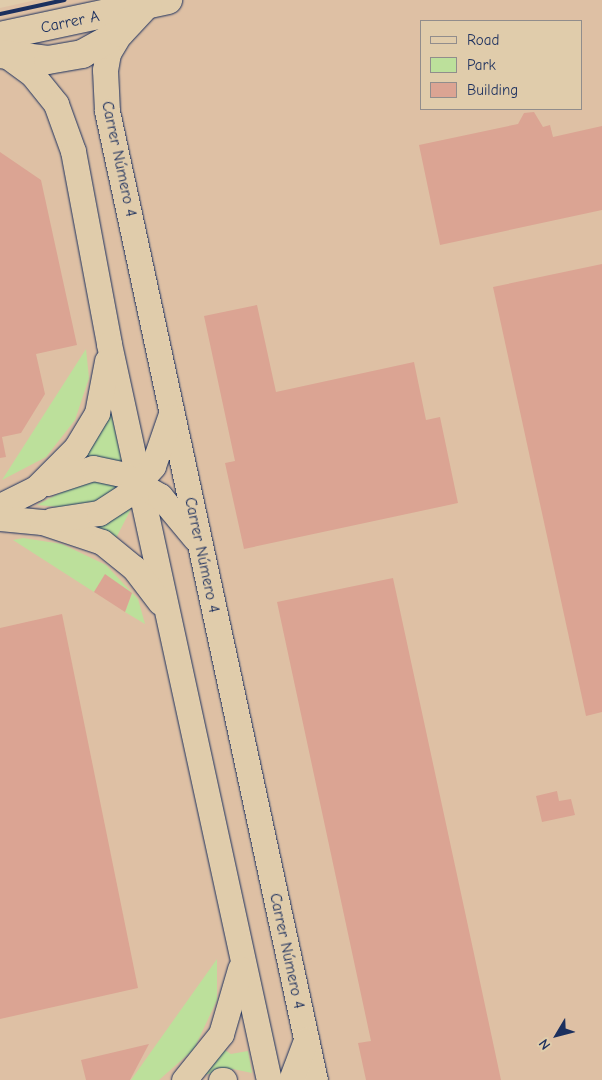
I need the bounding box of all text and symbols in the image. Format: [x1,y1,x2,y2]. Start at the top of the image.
street label: Carrer A [39,6,101,38]
legend [420,20,582,110]
text: Road [467,31,499,49]
text: Park [467,56,496,74]
text: Building [467,81,518,99]
street label: Carrer Número 4 [97,99,141,219]
street label: Carrer Número 4 [180,495,224,615]
street label: Carrer Número 4 [265,891,309,1011]
north arrow [532,1010,582,1060]
text: N [535,1036,554,1053]

